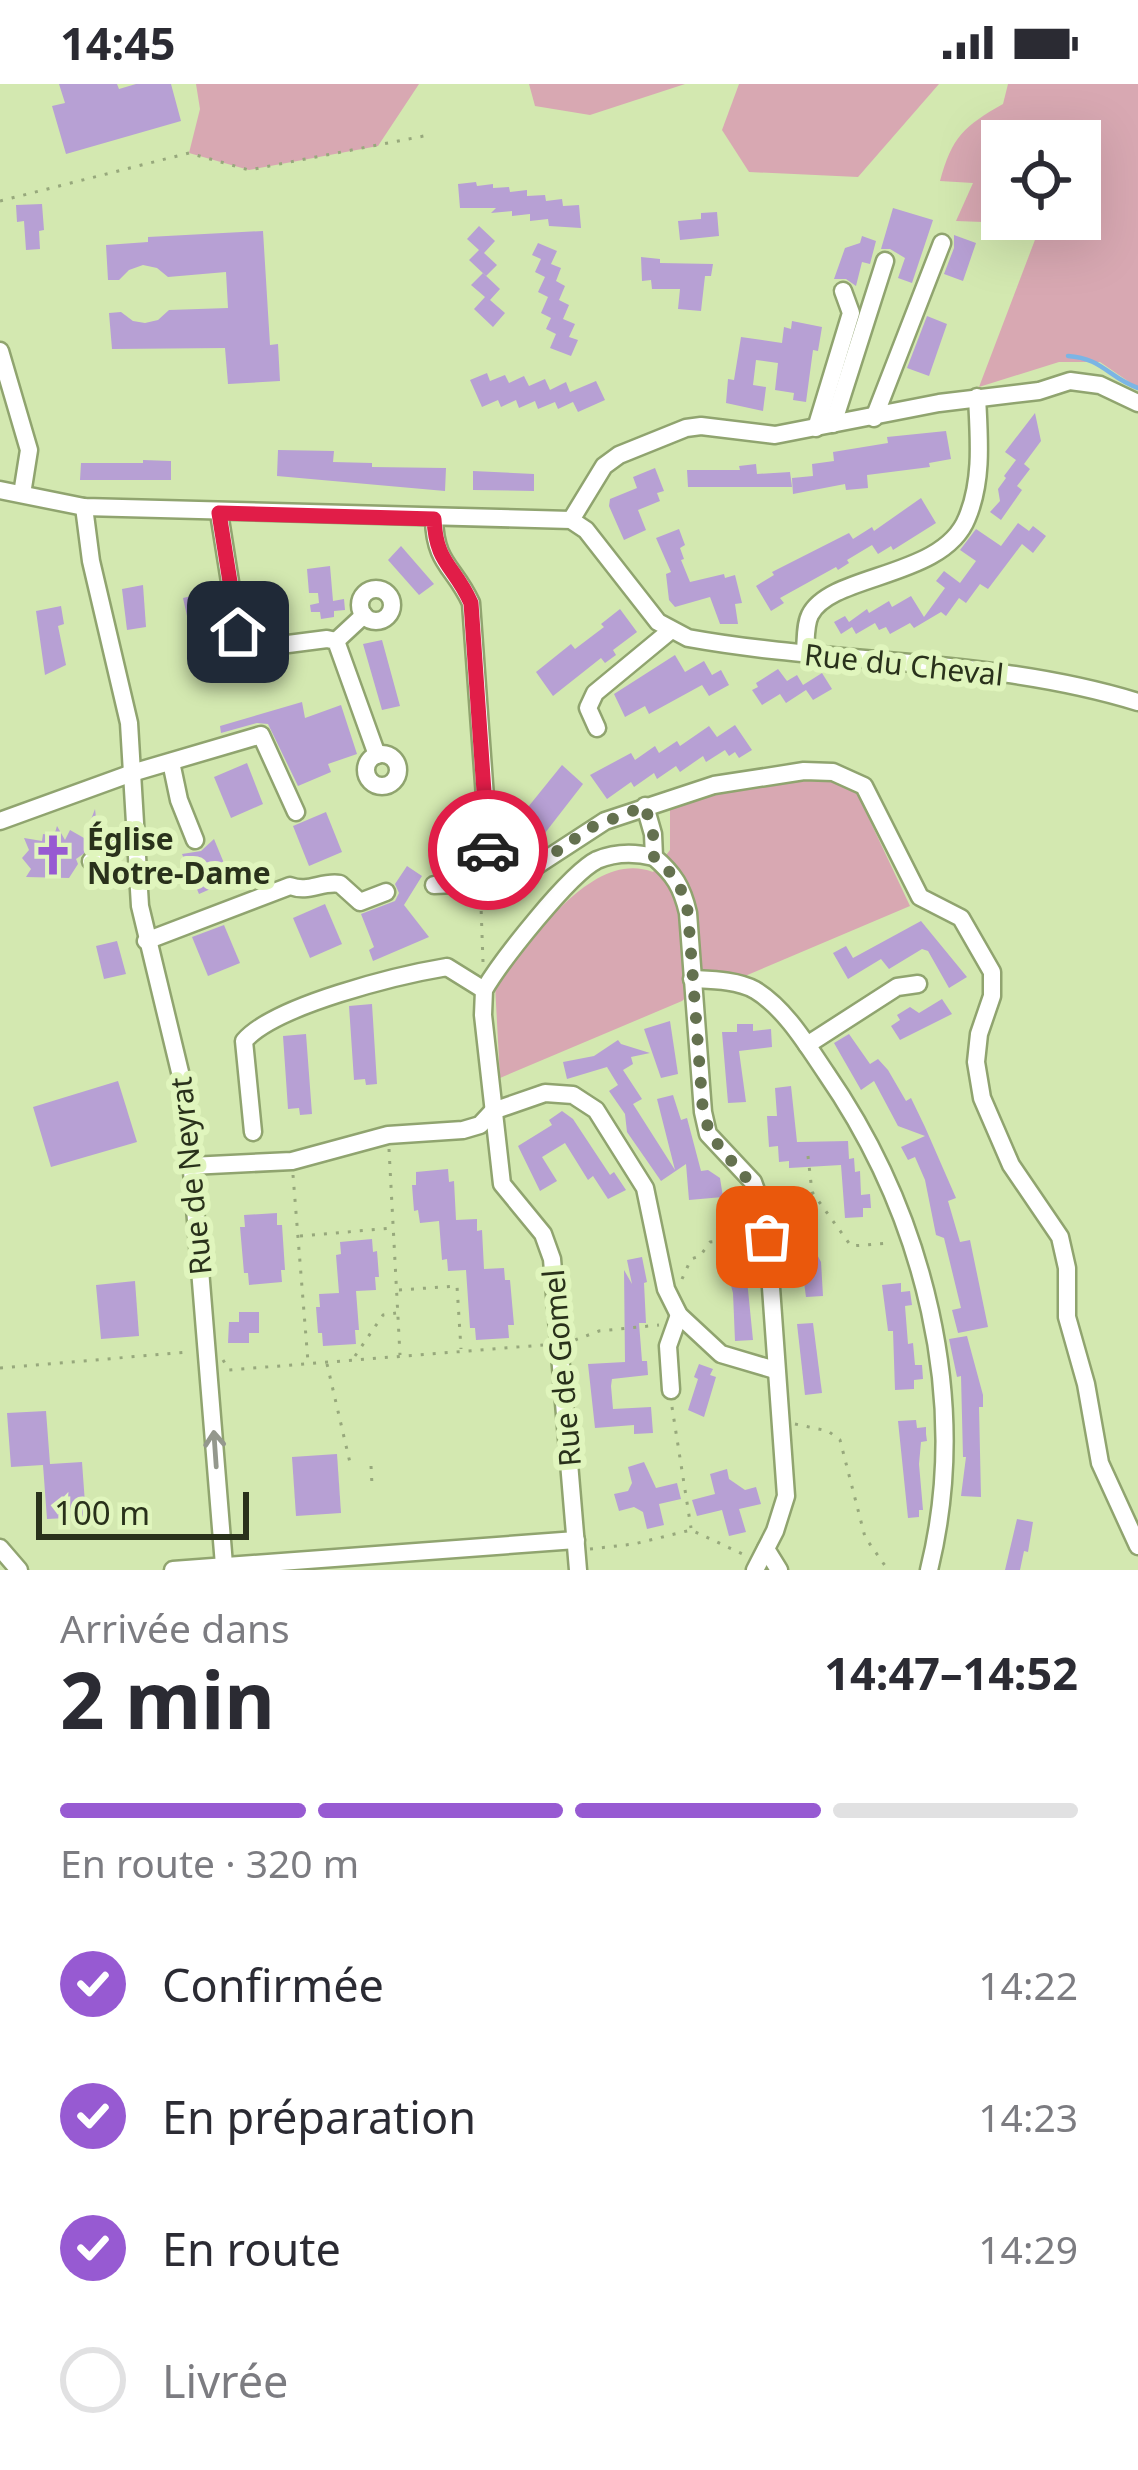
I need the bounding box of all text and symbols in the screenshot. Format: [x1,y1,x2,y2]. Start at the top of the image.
text: 14:45 [60,12,176,73]
map controls [981,120,1101,240]
button: locate [981,120,1101,240]
pin [187,581,289,683]
icon: home [205,599,271,665]
street label: Rue du Cheval [802,633,1006,695]
courier [428,790,548,910]
icon: car [455,817,521,883]
place label: Église Notre-Dame [87,818,271,893]
church icon: Église Notre-Dame [30,832,76,878]
street label: Rue de Neyrat [159,1075,221,1277]
pin [716,1186,818,1288]
icon: bag [734,1204,800,1270]
street label: Rue de Gomel [532,1268,590,1468]
one-way arrow [204,1430,227,1469]
scale bar [36,1486,249,1539]
text: 100 m [54,1490,150,1535]
text: Arrivée dans [60,1601,290,1654]
text: 14:47–14:52 [824,1642,1078,1703]
text: 2 min [60,1646,275,1752]
text: En route · 320 m [60,1836,359,1889]
icon: check [60,1951,126,2017]
text: Confirmée [162,1954,384,2015]
text: 14:22 [978,1958,1078,2011]
icon: check [60,2083,126,2149]
text: En préparation [162,2086,476,2147]
text: 14:23 [978,2090,1078,2143]
icon: check [60,2215,126,2281]
text: En route [162,2218,341,2279]
text: 14:29 [978,2222,1078,2275]
text: Livrée [162,2350,289,2411]

